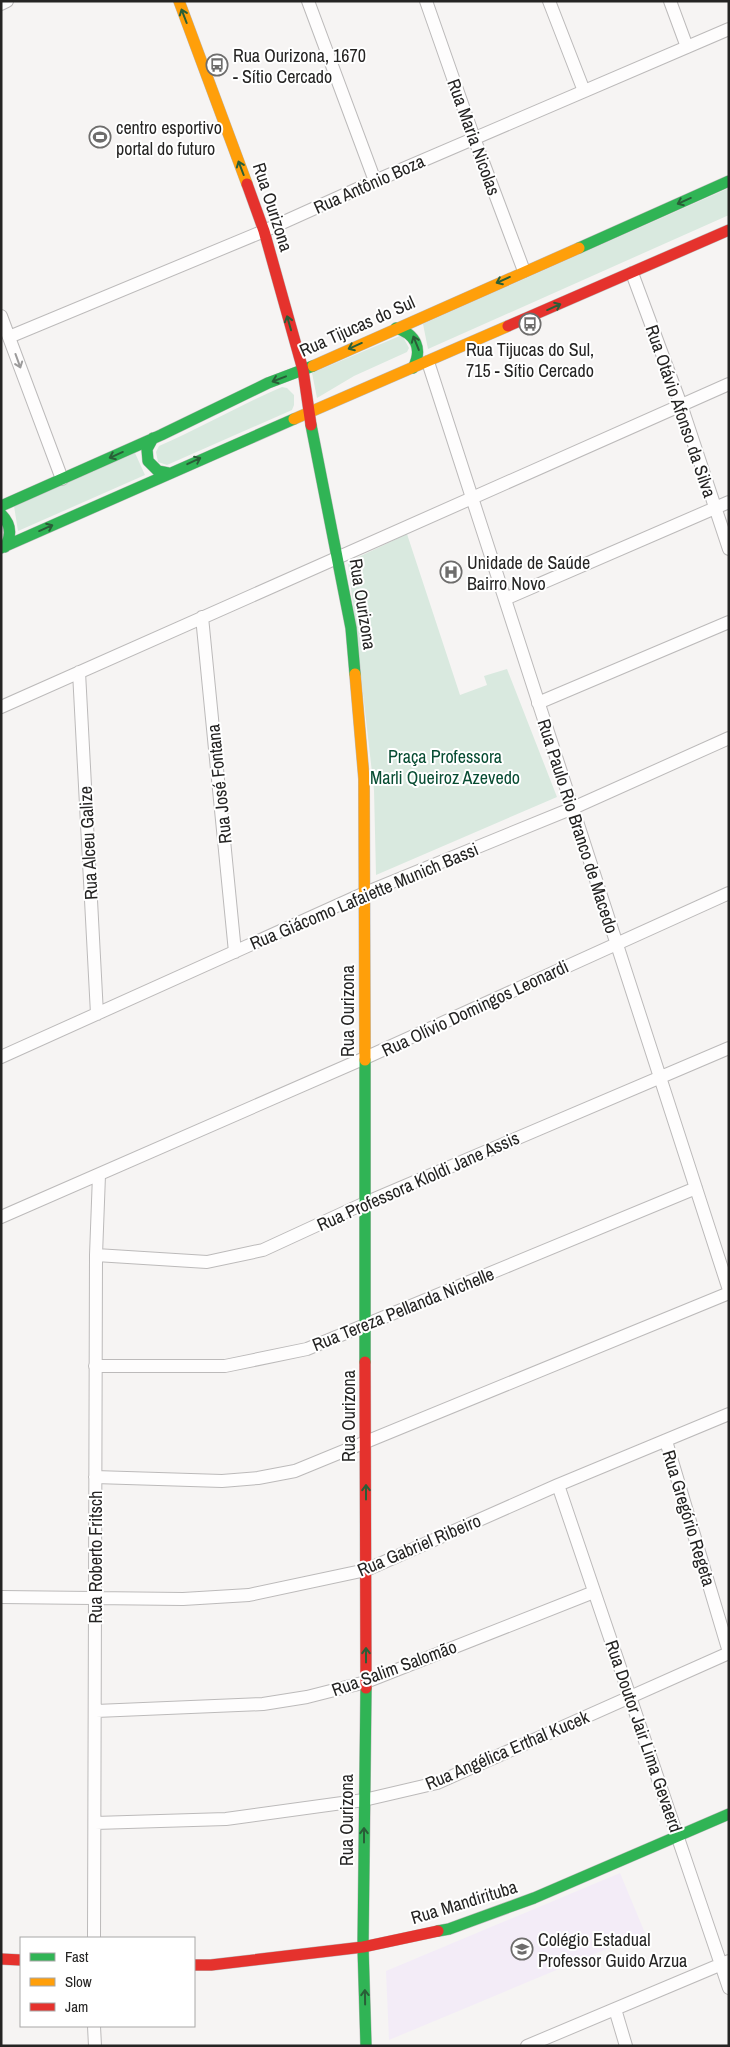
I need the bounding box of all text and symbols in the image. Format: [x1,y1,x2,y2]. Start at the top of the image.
one-way arrow [179,8,188,24]
place label: Rua Ourizona, 1670 - Sítio Cercado [233,43,366,89]
bus stop icon: Rua Ourizona, 1670 - Sítio Cercado [205,53,229,77]
street label: Rua Maria Nicolas [441,75,507,199]
place label: centro esportivo portal do futuro [116,115,222,161]
sports icon: centro esportivo portal do futuro [88,125,112,149]
street label: Rua Antônio Boza [310,148,428,220]
street label: Rua Ourizona [247,159,299,255]
one-way arrow [236,160,245,175]
one-way arrow [677,196,692,206]
one-way arrow [496,276,511,286]
street label: Rua Tijucas do Sul [295,289,419,363]
one-way arrow [546,302,561,312]
bus stop icon: Rua Tijucas do Sul, 715 - Sítio Cercado [518,312,542,336]
one-way arrow [284,315,294,331]
street label: Rua Otávio Afonso da Silva [640,321,722,501]
one-way arrow [411,336,420,351]
place label: Rua Tijucas do Sul, 715 - Sítio Cercado [466,337,594,383]
one-way arrow [348,342,363,352]
one-way arrow [14,353,23,369]
one-way arrow [271,375,287,384]
one-way arrow [109,450,124,460]
one-way arrow [186,456,201,465]
one-way arrow [38,523,53,533]
place label: Unidade de Saúde Bairro Novo [467,550,590,596]
street label: Rua Ourizona [343,557,383,651]
hospital icon: Unidade de Saúde Bairro Novo [439,560,463,584]
street label: Rua Paulo Rio Branco de Macedo [532,716,624,936]
street label: Rua José Fontana [200,723,238,845]
park label: Praça Professora Marli Queiroz Azevedo [370,744,520,790]
street label: Rua Alceu Galize [73,785,103,901]
street label: Rua Giácomo Lafaiette Munich Bassi [246,836,482,956]
street label: Rua Olívio Domingos Leonardi [378,954,572,1062]
street label: Rua Ourizona [335,965,360,1057]
street label: Rua Professora Kloldi Jane Assis [313,1125,523,1237]
street label: Rua Tereza Pellanda Nichelle [308,1261,498,1357]
street label: Rua Ourizona [336,1370,361,1462]
street label: Rua Gregório Regeta [656,1447,722,1589]
one-way arrow [361,1484,371,1500]
street label: Rua Roberto Fritsch [83,1491,108,1623]
street label: Rua Gabriel Ribeiro [353,1508,485,1582]
street label: Rua Salim Salomão [328,1634,460,1702]
street label: Rua Doutor Jair Lima Gevaerd [599,1637,689,1835]
one-way arrow [361,1647,371,1663]
street label: Rua Angélica Erthal Kucek [421,1704,593,1796]
street label: Rua Ourizona [334,1774,359,1866]
one-way arrow [359,1827,369,1843]
street label: Rua Mandirituba [408,1874,520,1930]
place label: Colégio Estadual Professor Guido Arzua [538,1927,687,1973]
legend [20,1937,195,2027]
school or university icon: Colégio Estadual Professor Guido Arzua [510,1937,534,1961]
text: Fast [65,1946,89,1967]
text: Slow [65,1971,92,1992]
one-way arrow [360,1989,369,2005]
text: Jam [65,1996,88,2017]

